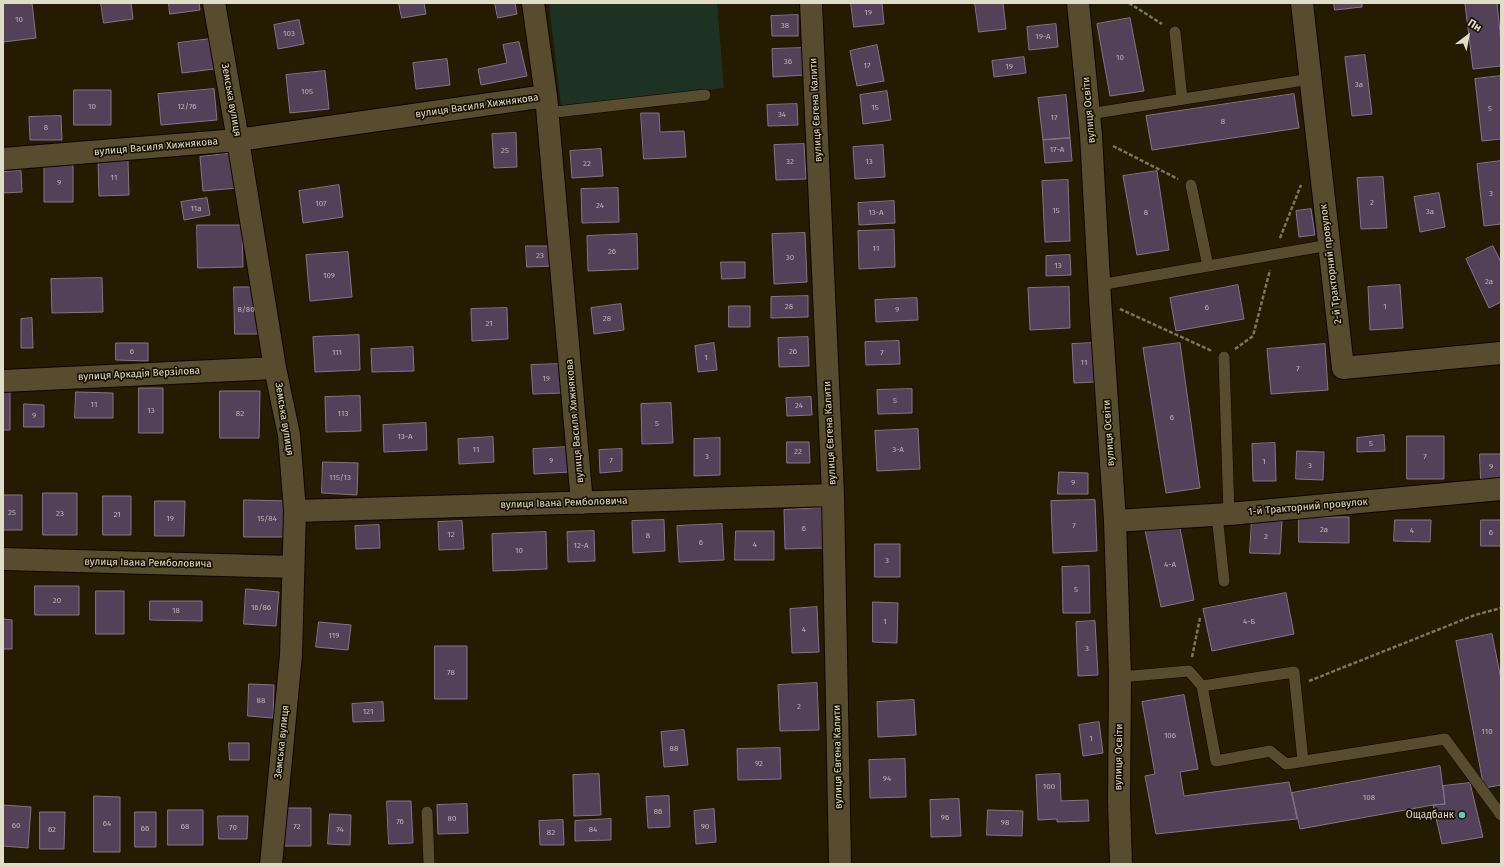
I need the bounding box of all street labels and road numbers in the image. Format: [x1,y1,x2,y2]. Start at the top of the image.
street label: вулиця Євгена Калити [807,58,825,162]
street label: Земська вулиця [219,63,243,137]
street label: вулиця Освіти [1080,76,1098,144]
street label: вулиця Василя Хижнякова [415,91,539,121]
street label: вулиця Василя Хижнякова [94,136,218,158]
street label: 2-й Тракторний провулок [1318,203,1344,325]
street label: вулиця Василя Хижнякова [564,359,586,483]
street label: вулиця Аркадія Верзілова [78,365,200,383]
street label: вулиця Євгена Калити [821,381,839,485]
street label: Земська вулиця [272,382,296,456]
street label: вулиця Освіти [1101,399,1117,467]
street label: вулиця Івана Ремболовича [500,495,628,511]
street label: 1-й Тракторний провулок [1248,496,1368,518]
street label: вулиця Івана Ремболовича [84,556,212,570]
street label: Земська вулиця [272,705,292,779]
street label: вулиця Євгена Калити [831,705,845,809]
street label: вулиця Освіти [1112,724,1126,790]

